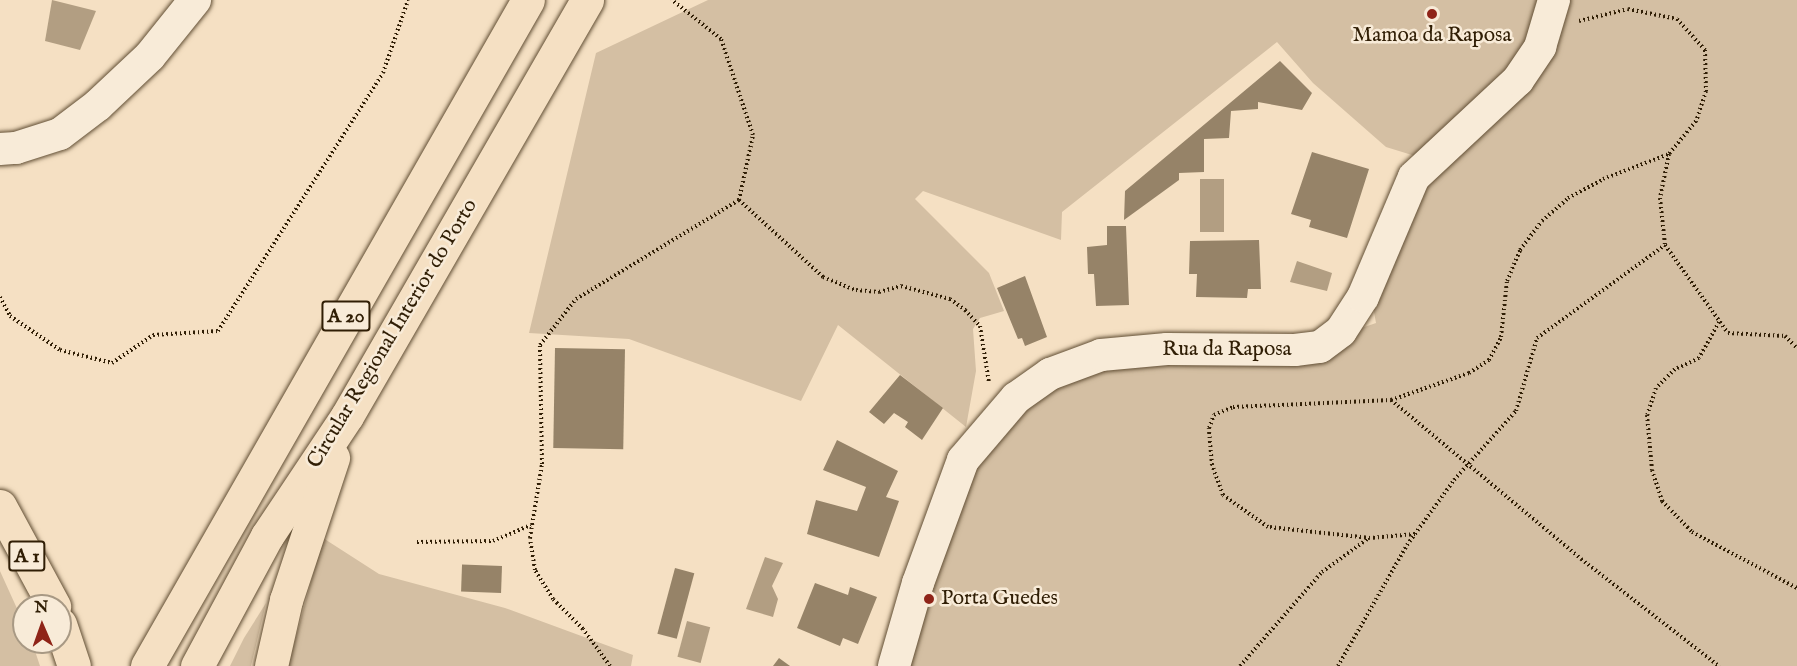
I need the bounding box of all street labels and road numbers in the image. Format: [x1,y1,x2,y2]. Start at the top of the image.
street label: Circular Regional Interior do Porto [302,195,484,473]
road number: A 20 [320,299,372,333]
street label: Rua da Raposa [1162,337,1292,363]
road number: A 1 [8,539,46,573]

